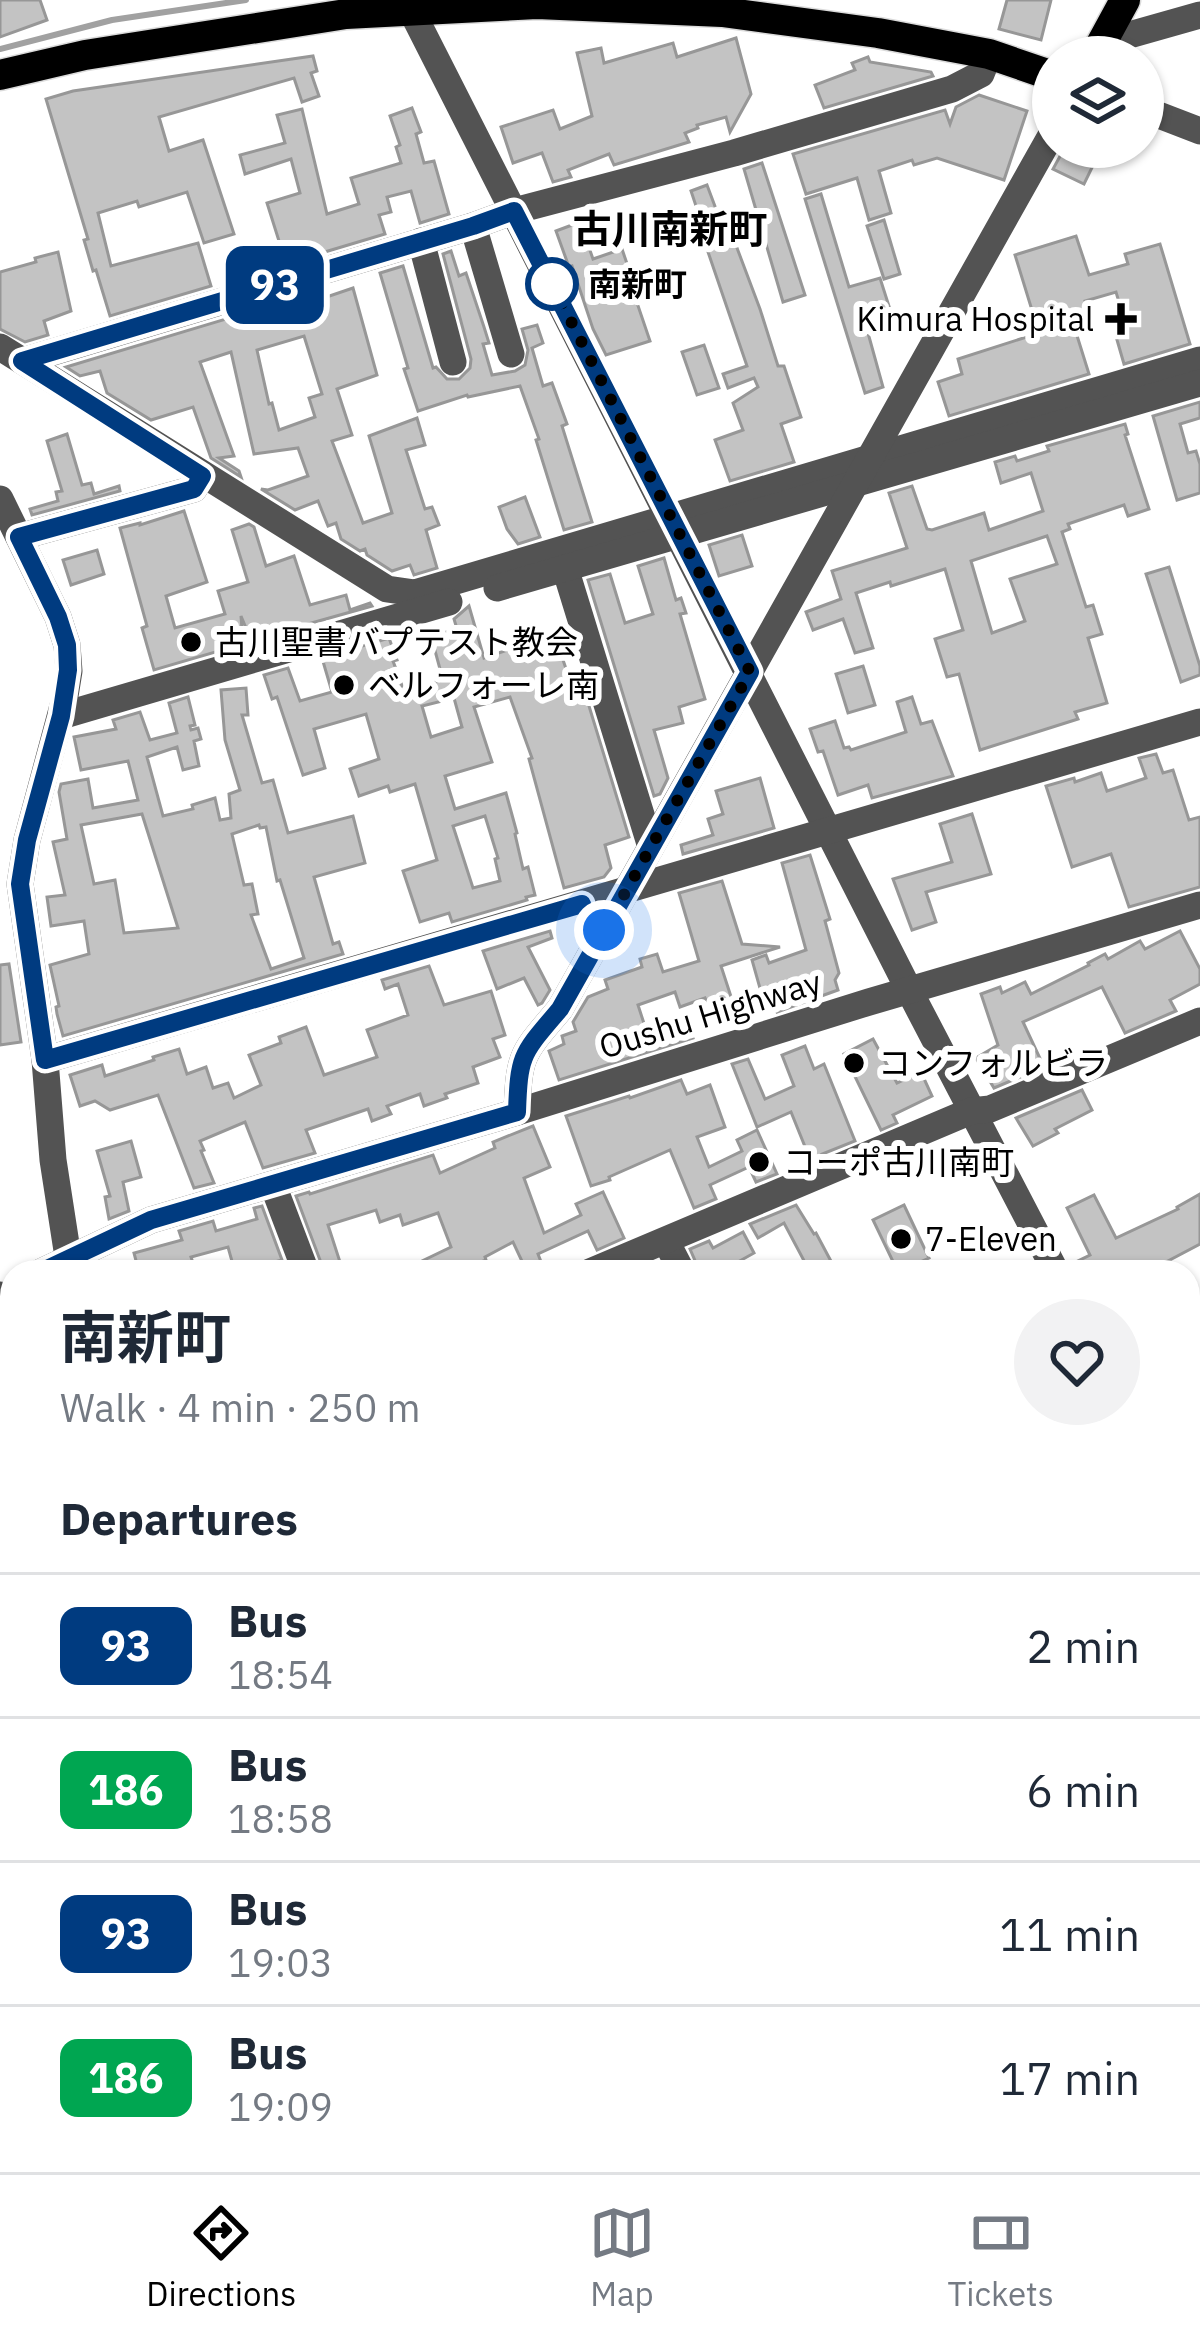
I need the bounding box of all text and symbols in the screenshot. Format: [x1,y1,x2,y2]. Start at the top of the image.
map controls [1032,36,1164,168]
button: layers [1032,36,1164,168]
district label: 古川南新町 [572,203,768,254]
line badge: 93 [221,246,329,324]
text: 93 [250,257,300,312]
marker: 南新町 [527,259,577,309]
place label: 南新町 [588,262,687,305]
place label: Kimura Hospital [856,297,1094,340]
marker: Kimura Hospital [1105,303,1137,335]
place label: 古川聖書バプテスト教会 [215,620,578,663]
marker: 古川聖書バプテスト教会 [178,629,204,655]
place label: ベルフォーレ南 [368,663,599,706]
marker: ベルフォーレ南 [331,672,357,698]
your location [574,900,634,960]
street label: Oushu Highway [594,959,826,1068]
place label: コンフォルビラ [878,1041,1108,1084]
marker: コンフォルビラ [841,1050,867,1076]
place label: コーポ古川南町 [783,1140,1014,1183]
marker: コーポ古川南町 [746,1149,772,1175]
place label: 7-Eleven [925,1217,1057,1260]
marker: 7-Eleven [888,1226,914,1252]
button: heart [1014,1299,1140,1425]
text: 南新町 [60,1300,231,1374]
text: Walk · 4 min · 250 m [60,1382,421,1433]
text: Departures [60,1489,298,1547]
text: Bus [228,1591,308,1649]
text: 2 min [1026,1617,1140,1675]
text: 93 [101,1618,151,1673]
text: 18:54 [228,1649,333,1700]
text: Bus [228,1735,308,1793]
text: 6 min [1026,1761,1140,1819]
text: 186 [88,1762,164,1817]
text: 18:58 [228,1793,333,1844]
text: Bus [228,1879,308,1937]
text: 11 min [999,1905,1140,1963]
text: 93 [101,1906,151,1961]
text: 19:03 [228,1937,333,1988]
text: Bus [228,2023,308,2081]
text: 17 min [999,2049,1140,2107]
text: 186 [88,2050,164,2105]
text: 19:09 [228,2081,333,2132]
tab: Directions [146,2200,296,2315]
tab: Map [589,2200,655,2315]
tab: Tickets [947,2200,1054,2315]

